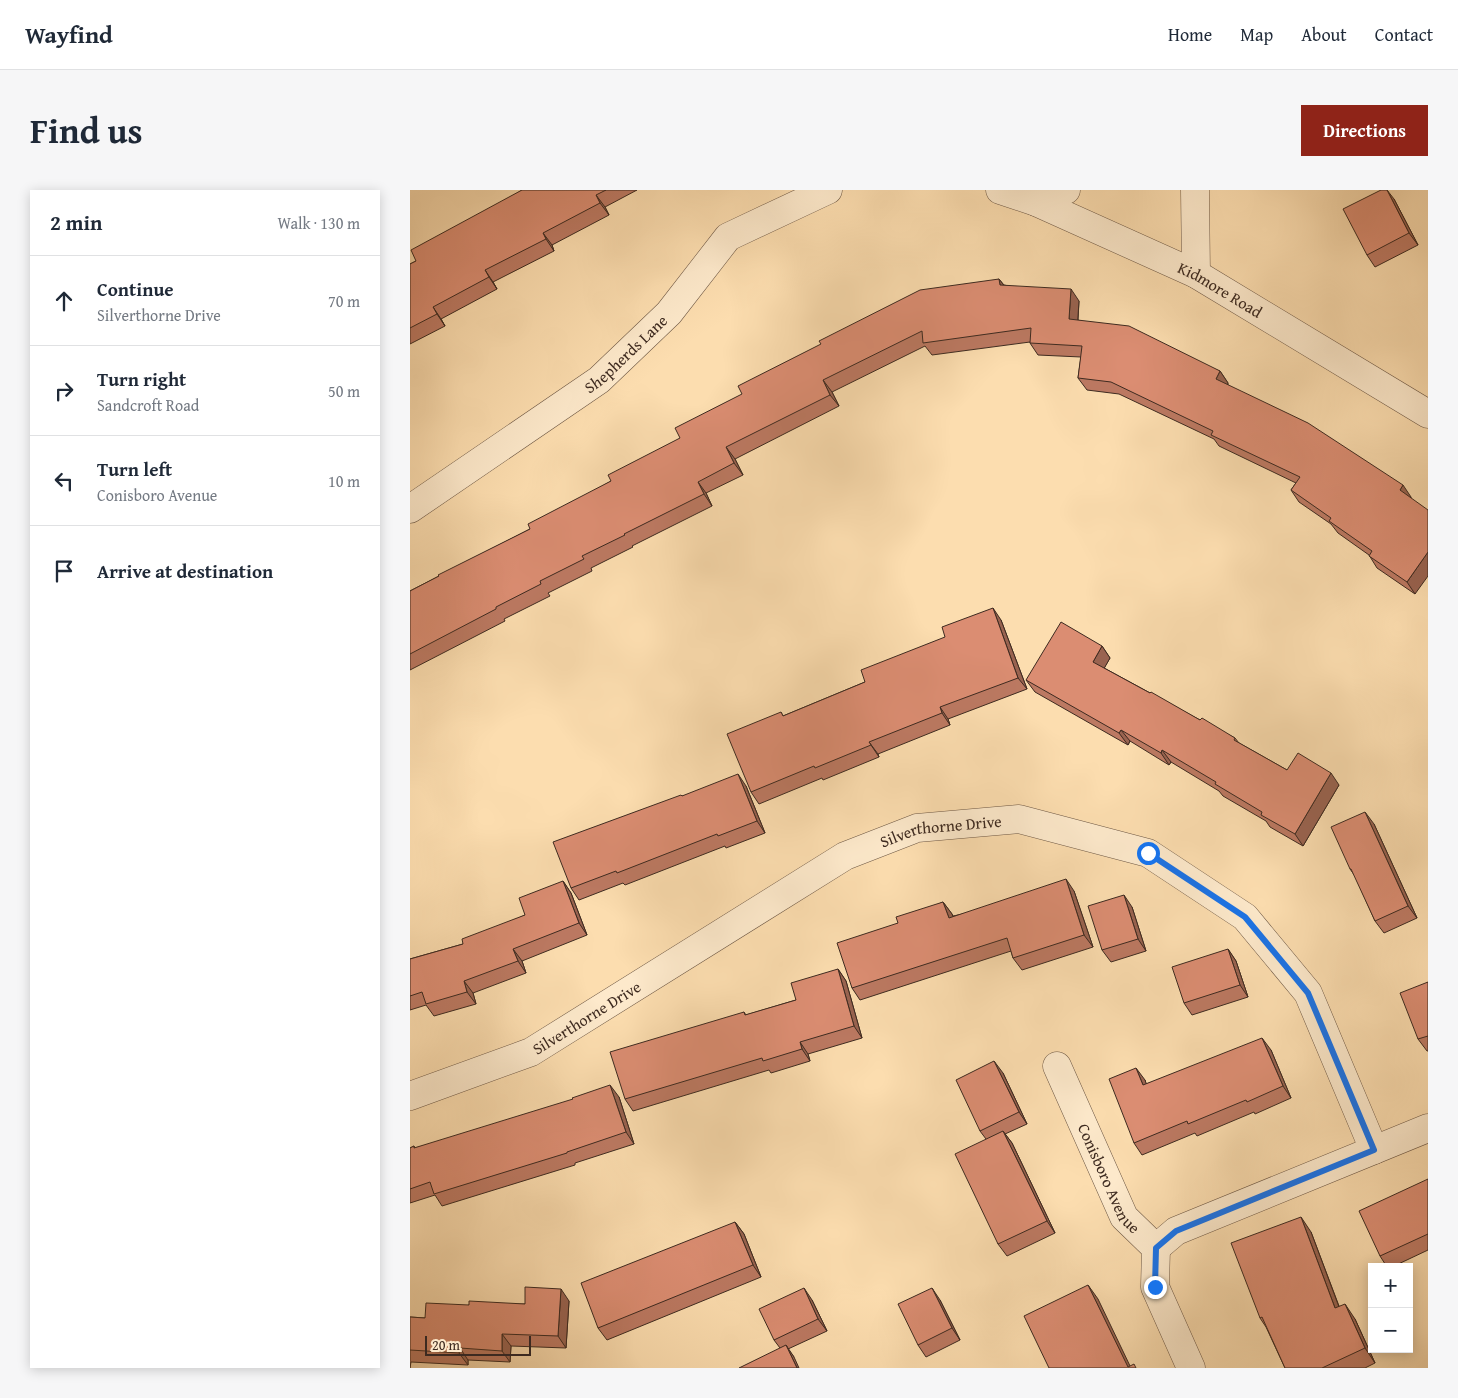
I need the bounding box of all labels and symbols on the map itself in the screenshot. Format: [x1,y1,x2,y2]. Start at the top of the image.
street label: Kidmore Road [1174,255,1268,324]
street label: Shepherds Lane [579,309,673,399]
street label: Silverthorne Drive [876,809,1003,853]
route start [1137,842,1160,865]
street label: Silverthorne Drive [527,974,645,1060]
street label: Conisboro Avenue [1072,1119,1146,1239]
route end [1144,1276,1167,1299]
scale bar [425,1333,531,1356]

